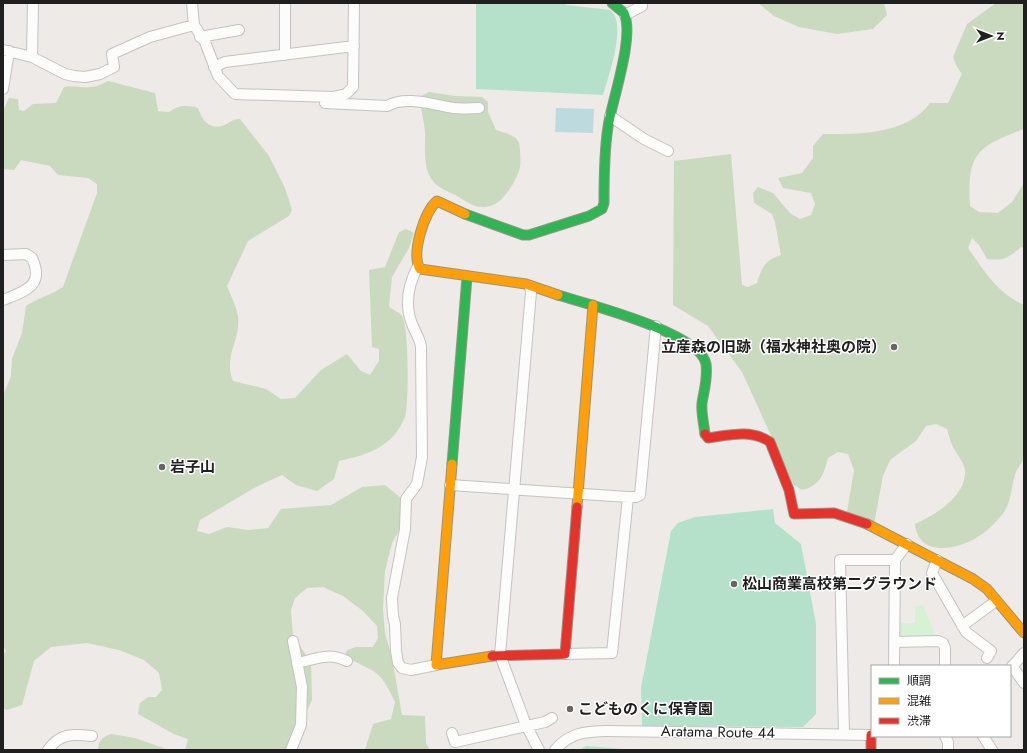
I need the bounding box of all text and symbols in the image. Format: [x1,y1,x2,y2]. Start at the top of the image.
north arrow [971,16,1011,56]
text: N [993,32,1009,40]
place label: 立産森の旧跡（福水神社奥の院） [661,336,886,358]
marker: 立産森の旧跡（福水神社奥の院） [889,342,899,352]
place label: 岩子山 [170,456,215,478]
marker: 岩子山 [157,462,167,472]
place label: 松山商業高校第二グラウンド [742,573,937,595]
marker: 松山商業高校第二グラウンド [729,579,739,589]
legend [871,665,1011,737]
text: 順調 [907,672,931,690]
text: 混雑 [907,692,931,710]
place label: こどものくに保育園 [578,698,713,720]
marker: こどものくに保育園 [565,704,575,714]
text: 渋滞 [907,712,931,730]
street label: Aratama Route 44 [661,720,776,744]

